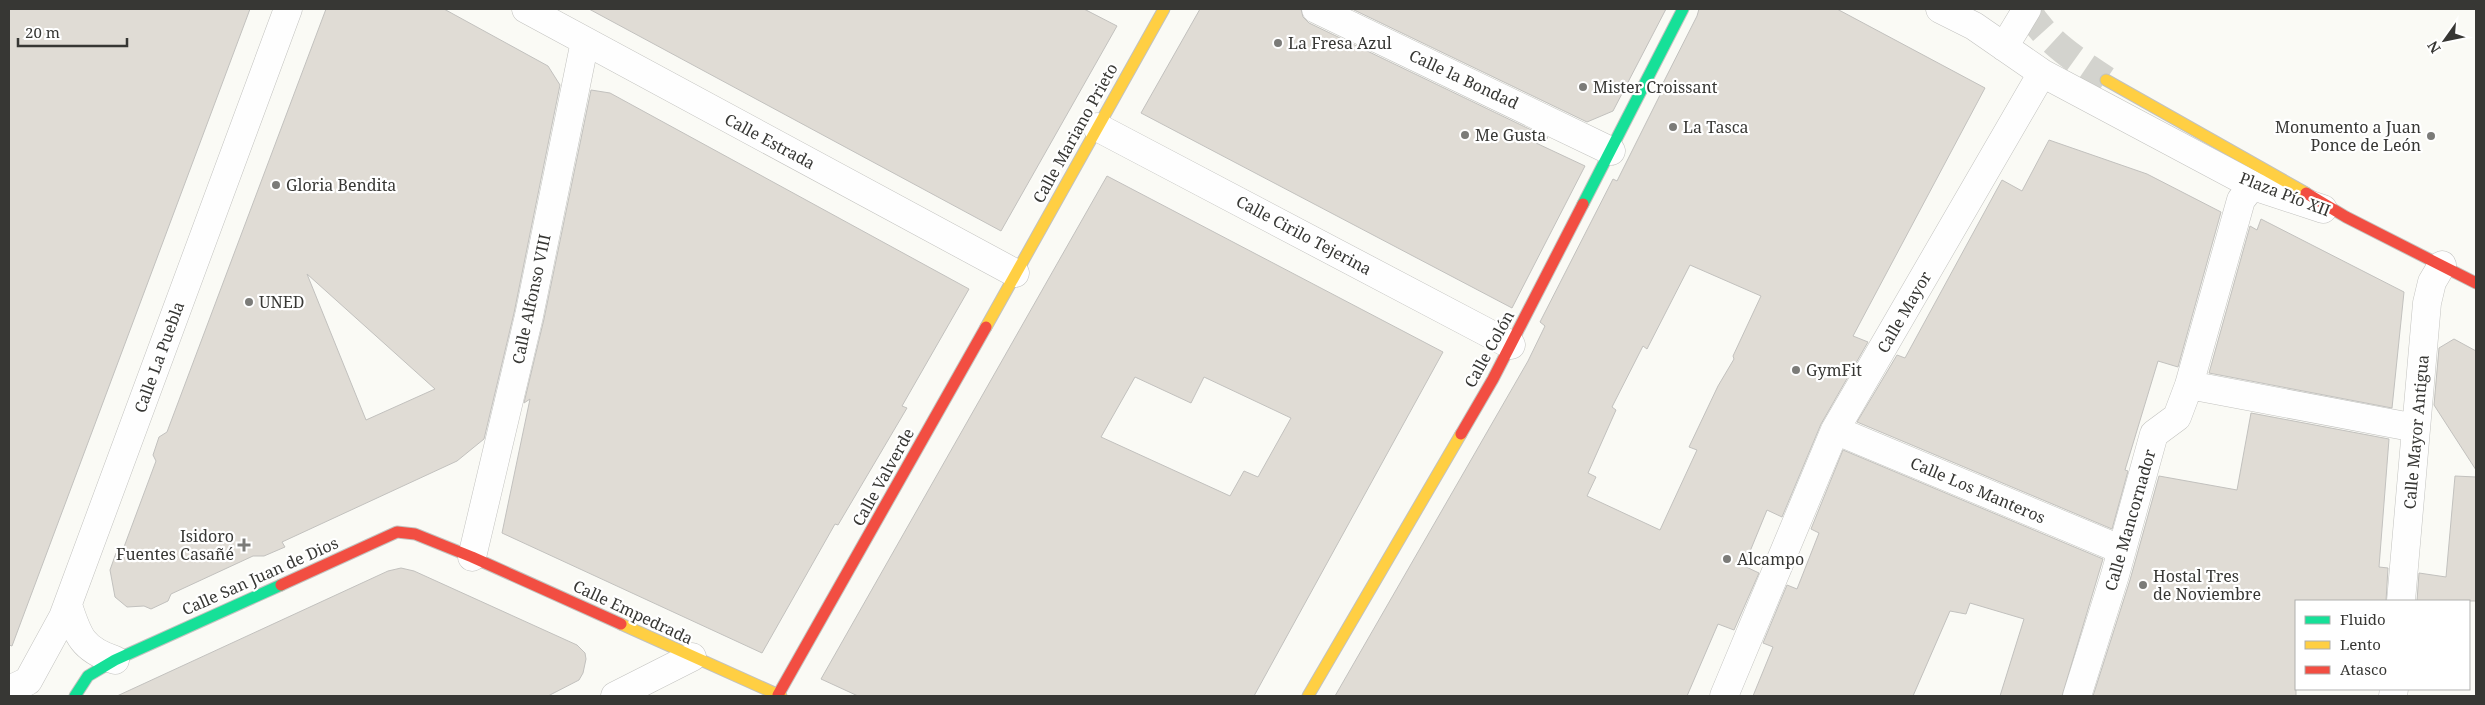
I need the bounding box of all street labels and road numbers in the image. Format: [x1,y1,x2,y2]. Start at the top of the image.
street label: Calle la Bondad [1406,44,1522,114]
street label: Calle Mariano Prieto [1027,59,1123,207]
street label: Calle Estrada [721,108,819,174]
street label: Plaza Pío XII [2236,167,2334,221]
street label: Calle Cirilo Tejerina [1232,190,1376,280]
street label: Calle Alfonso VIII [506,232,556,366]
street label: Calle Mayor [1872,267,1937,357]
street label: Calle La Puebla [129,298,189,416]
street label: Calle Colón [1459,306,1519,392]
street label: Calle Mayor Antigua [2398,354,2434,510]
street label: Calle Valverde [847,424,919,530]
street label: Calle Mancornador [2099,446,2161,593]
street label: Calle Los Manteros [1907,452,2049,528]
street label: Calle San Juan de Dios [178,532,342,620]
street label: Calle Empedrada [570,575,696,649]

